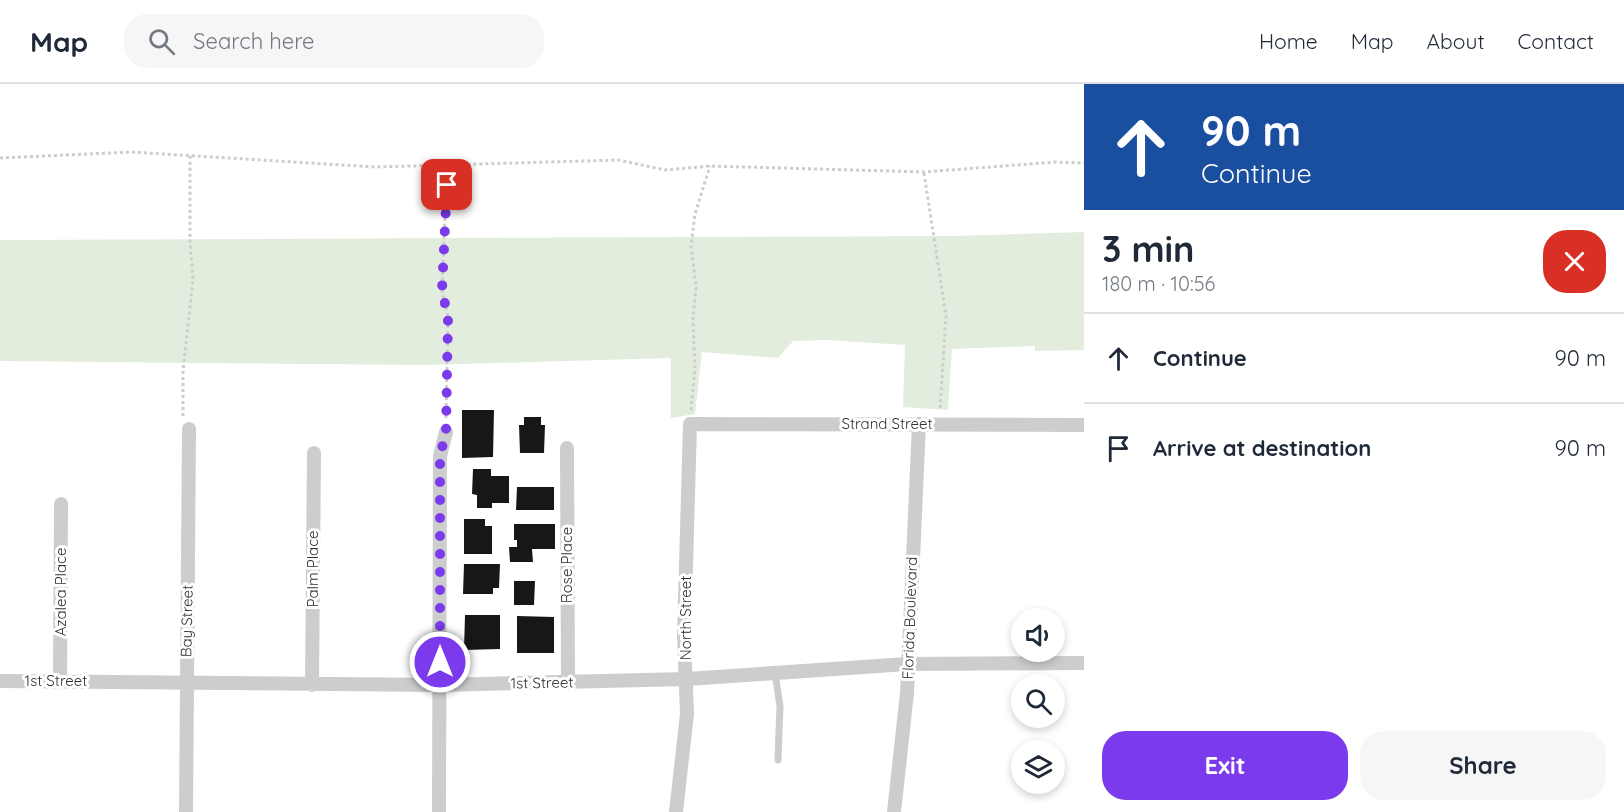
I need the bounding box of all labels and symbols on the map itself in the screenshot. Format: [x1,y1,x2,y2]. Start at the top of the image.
pin [421,159,472,210]
street label: Strand Street [841,414,933,433]
street label: Rose Place [557,527,576,603]
street label: Palm Place [303,531,322,607]
street label: Azalea Place [51,548,70,636]
street label: Florida Boulevard [898,556,921,680]
street label: North Street [676,576,695,660]
street label: Bay Street [176,585,197,657]
position arrow [408,630,472,694]
street label: 1st Street [25,671,87,690]
street label: 1st Street [510,672,574,693]

